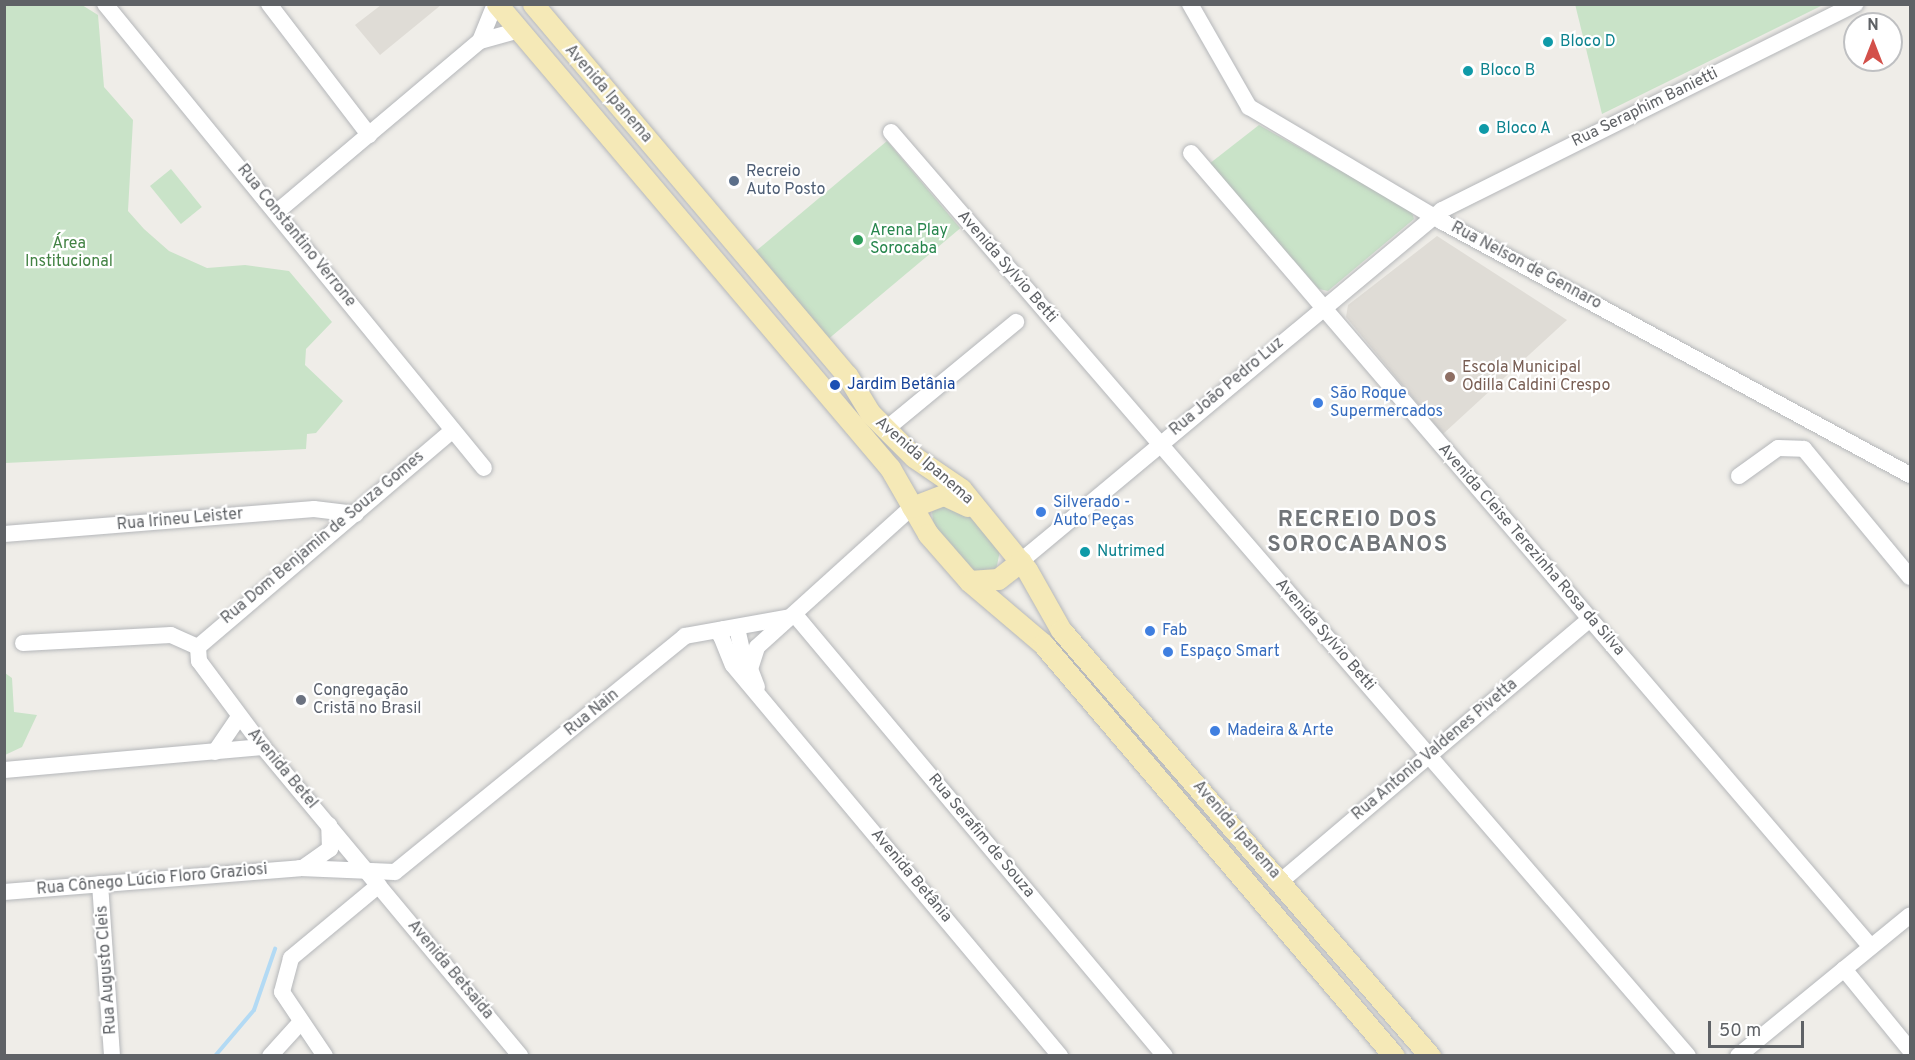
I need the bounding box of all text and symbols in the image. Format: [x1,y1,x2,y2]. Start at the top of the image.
north arrow [1843,12,1903,72]
text: N [1867,16,1879,36]
place label: Bloco D [1560,32,1616,52]
marker: Bloco D [1541,35,1555,49]
street label: Avenida Ipanema [560,41,656,147]
place label: Bloco B [1480,61,1535,81]
marker: Bloco B [1461,64,1475,78]
street label: Rua Seraphim Banietti [1569,64,1721,152]
place label: Bloco A [1496,119,1552,139]
marker: Bloco A [1477,122,1491,136]
street label: Rua Constantino Verrone [232,161,360,311]
place label: Recreio Auto Posto [746,162,825,200]
marker: Recreio Auto Posto [727,174,741,188]
street label: Avenida Sylvio Betti [953,207,1061,327]
street label: Rua Nelson de Gennaro [1447,218,1605,314]
place label: Arena Play Sorocaba [870,221,948,259]
marker: Arena Play Sorocaba [851,233,865,247]
park label: Área Institucional [25,234,113,272]
street label: Rua João Pedro Luz [1166,334,1288,440]
place label: Escola Municipal Odilla Caldini Crespo [1462,358,1610,396]
marker: Escola Municipal Odilla Caldini Crespo [1443,370,1457,384]
place label: Jardim Betânia [847,375,955,395]
marker: Jardim Betânia [828,378,842,392]
place label: São Roque Supermercados [1330,384,1443,422]
marker: São Roque Supermercados [1311,396,1325,410]
street label: Avenida Ipanema [871,413,977,509]
street label: Avenida Cleise Terezinha Rosa da Silva [1433,440,1629,660]
street label: Rua Dom Benjamin de Souza Gomes [218,447,428,629]
place label: Silverado - Auto Peças [1053,493,1134,531]
street label: Rua Irineu Leister [116,505,244,535]
marker: Silverado - Auto Peças [1034,505,1048,519]
district label: RECREIO DOS SOROCABANOS [1267,507,1449,558]
place label: Nutrimed [1097,542,1165,562]
marker: Nutrimed [1078,545,1092,559]
street label: Avenida Sylvio Betti [1271,575,1379,695]
place label: Fab [1162,621,1187,641]
marker: Fab [1143,624,1157,638]
place label: Espaço Smart [1180,642,1280,662]
marker: Espaço Smart [1161,645,1175,659]
street label: Rua Antonio Valdenes Pivetta [1348,675,1522,825]
place label: Congregação Cristã no Brasil [313,681,421,719]
street label: Rua Nain [561,685,623,741]
marker: Congregação Cristã no Brasil [294,693,308,707]
place label: Madeira & Arte [1227,721,1334,741]
marker: Madeira & Arte [1208,724,1222,738]
street label: Avenida Betel [243,725,321,813]
street label: Rua Serafim de Souza [924,770,1038,902]
street label: Avenida Ipanema [1188,777,1284,883]
street label: Avenida Betânia [866,825,956,927]
street label: Rua Cônego Lúcio Floro Graziosi [36,860,268,900]
street label: Rua Augusto Cleis [93,904,121,1036]
street label: Avenida Betsaida [403,917,497,1023]
scale bar [1711,1009,1807,1047]
text: 50 m [1719,1020,1761,1043]

